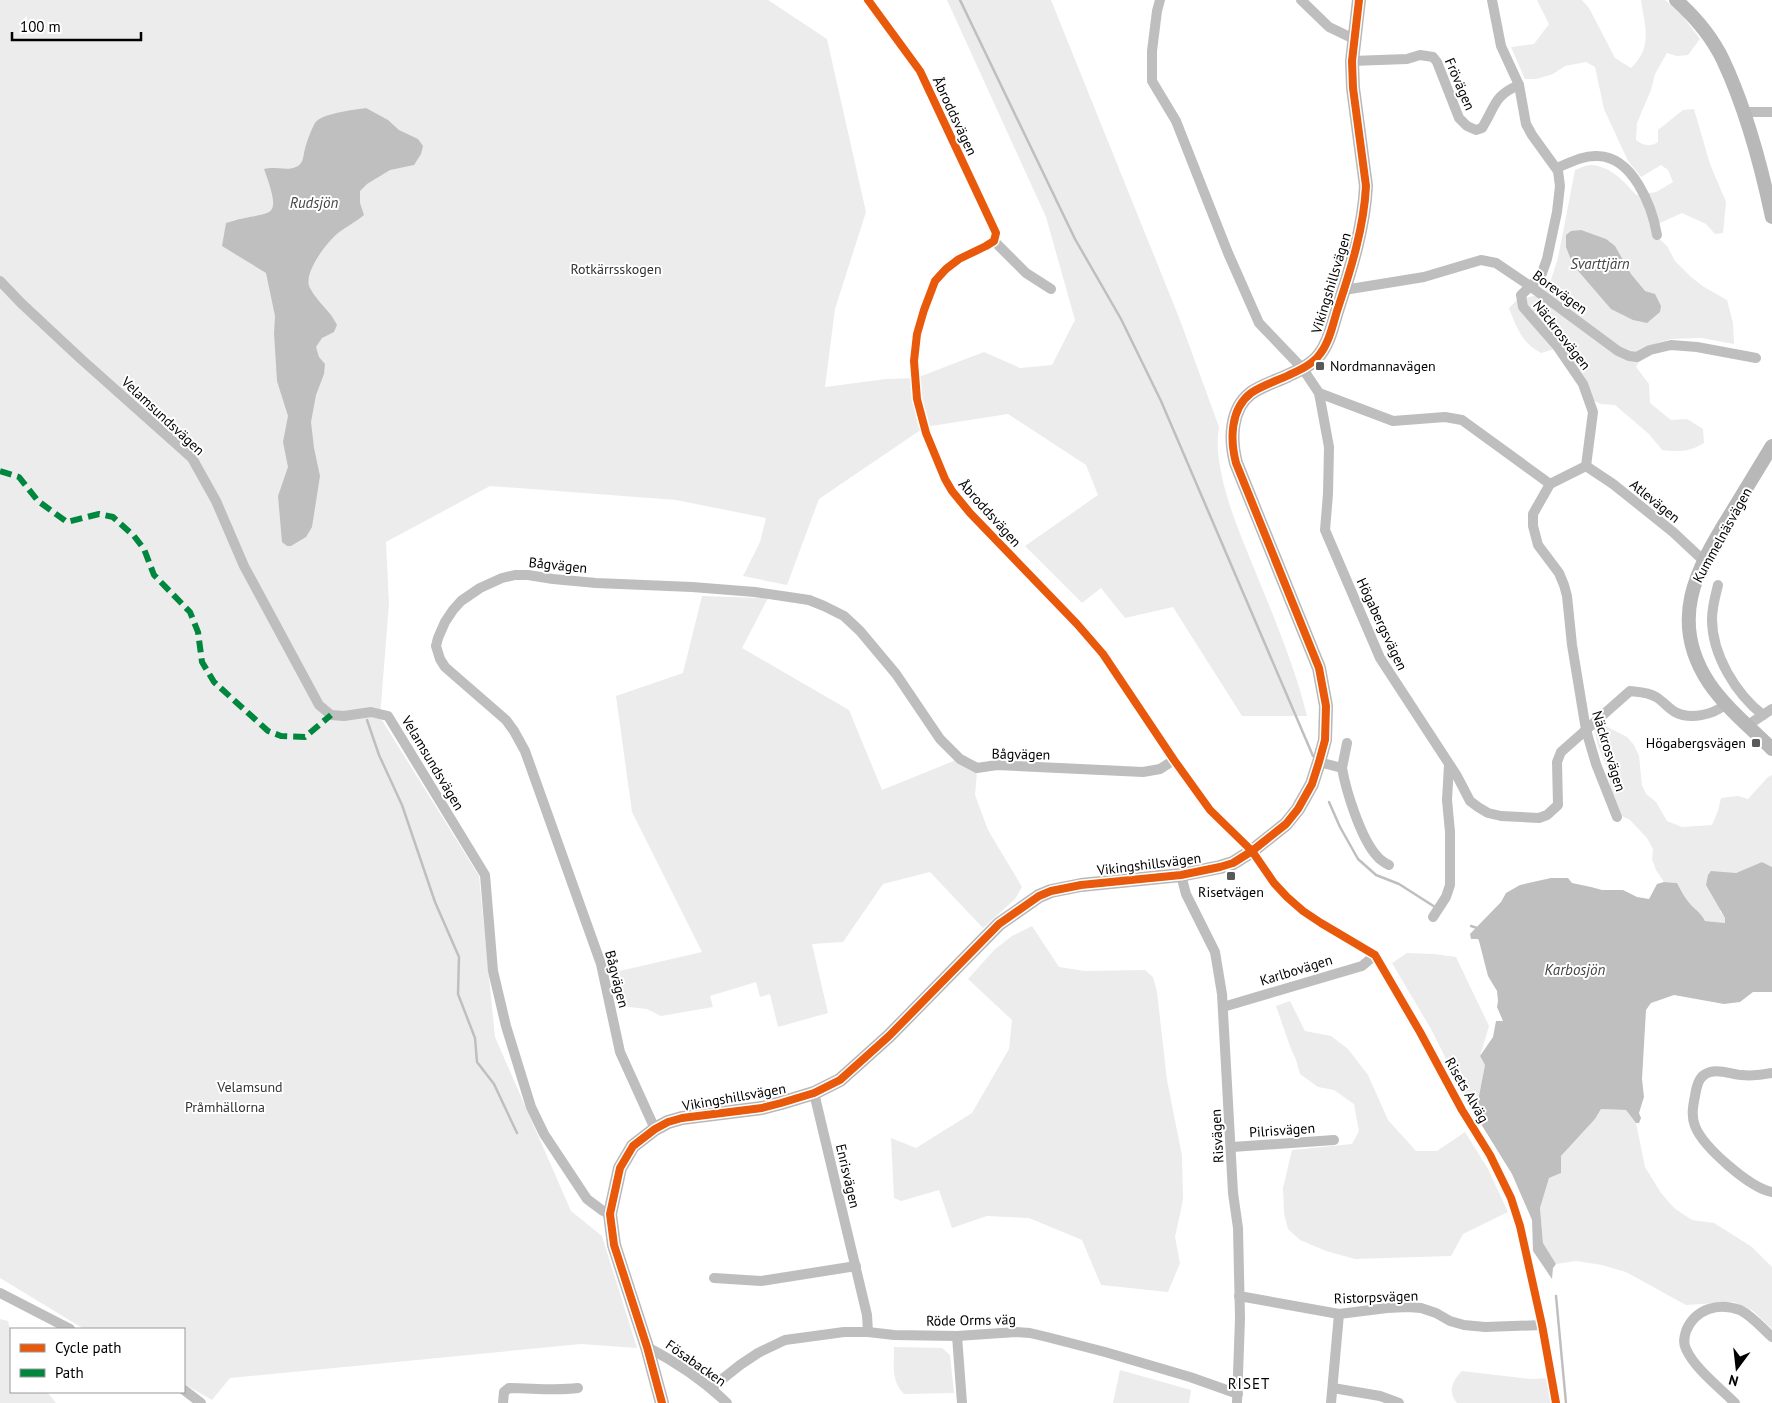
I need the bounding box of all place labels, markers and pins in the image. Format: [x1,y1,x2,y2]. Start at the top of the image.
place label: Nordmannavägen [1330,357,1436,375]
marker: Nordmannavägen [1314,360,1326,372]
place label: Högabergsvägen [1646,734,1746,752]
marker: Högabergsvägen [1750,737,1762,749]
marker: Risetvägen [1225,870,1237,882]
place label: Risetvägen [1198,883,1264,901]

